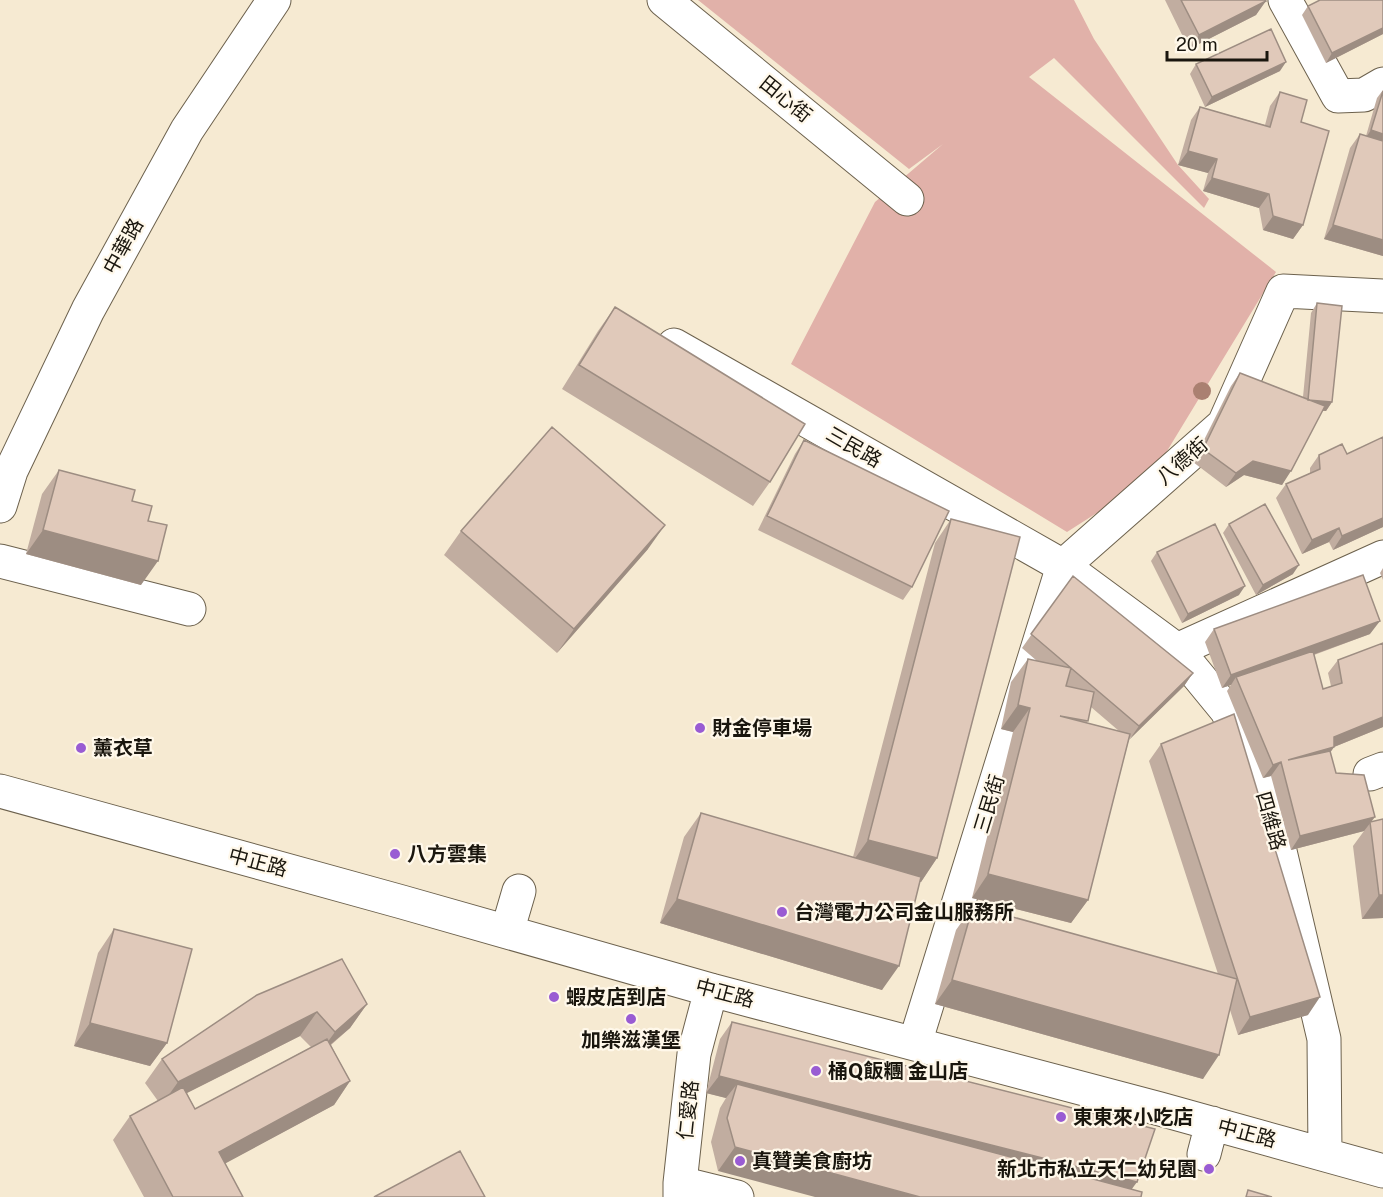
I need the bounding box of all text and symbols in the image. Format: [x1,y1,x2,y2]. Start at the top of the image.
scale bar [1167,24,1268,62]
text: 20 m [1176,34,1218,55]
street label: 田心街 [755,71,817,127]
street label: 中華路 [98,214,148,278]
street label: 三民路 [822,422,886,472]
street label: 八德街 [1151,432,1213,490]
place label: 財金停車場 [712,716,812,740]
marker: 財金停車場 [693,721,707,735]
place label: 薰衣草 [93,736,153,760]
marker: 薰衣草 [74,741,88,755]
street label: 三民街 [969,772,1009,836]
street label: 四維路 [1251,789,1291,853]
place label: 八方雲集 [407,842,487,866]
street label: 中正路 [226,843,290,881]
marker: 八方雲集 [388,847,402,861]
place label: 台灣電力公司金山服務所 [794,900,1014,924]
marker: 台灣電力公司金山服務所 [775,905,789,919]
street label: 中正路 [693,974,757,1012]
place label: 蝦皮店到店 [566,985,666,1009]
marker: 蝦皮店到店 [547,990,561,1004]
marker: 加樂滋漢堡 [624,1012,638,1026]
place label: 加樂滋漢堡 [581,1028,681,1052]
place label: 桶Q飯糰 金山店 [828,1059,968,1083]
marker: 桶Q飯糰 金山店 [809,1064,823,1078]
street label: 仁愛路 [673,1079,703,1141]
place label: 東東來小吃店 [1073,1105,1193,1129]
marker: 東東來小吃店 [1054,1110,1068,1124]
street label: 中正路 [1215,1114,1279,1152]
place label: 真贊美食廚坊 [752,1149,872,1173]
marker: 真贊美食廚坊 [733,1154,747,1168]
place label: 新北市私立天仁幼兒園 [997,1157,1197,1181]
marker: 新北市私立天仁幼兒園 [1202,1162,1216,1176]

